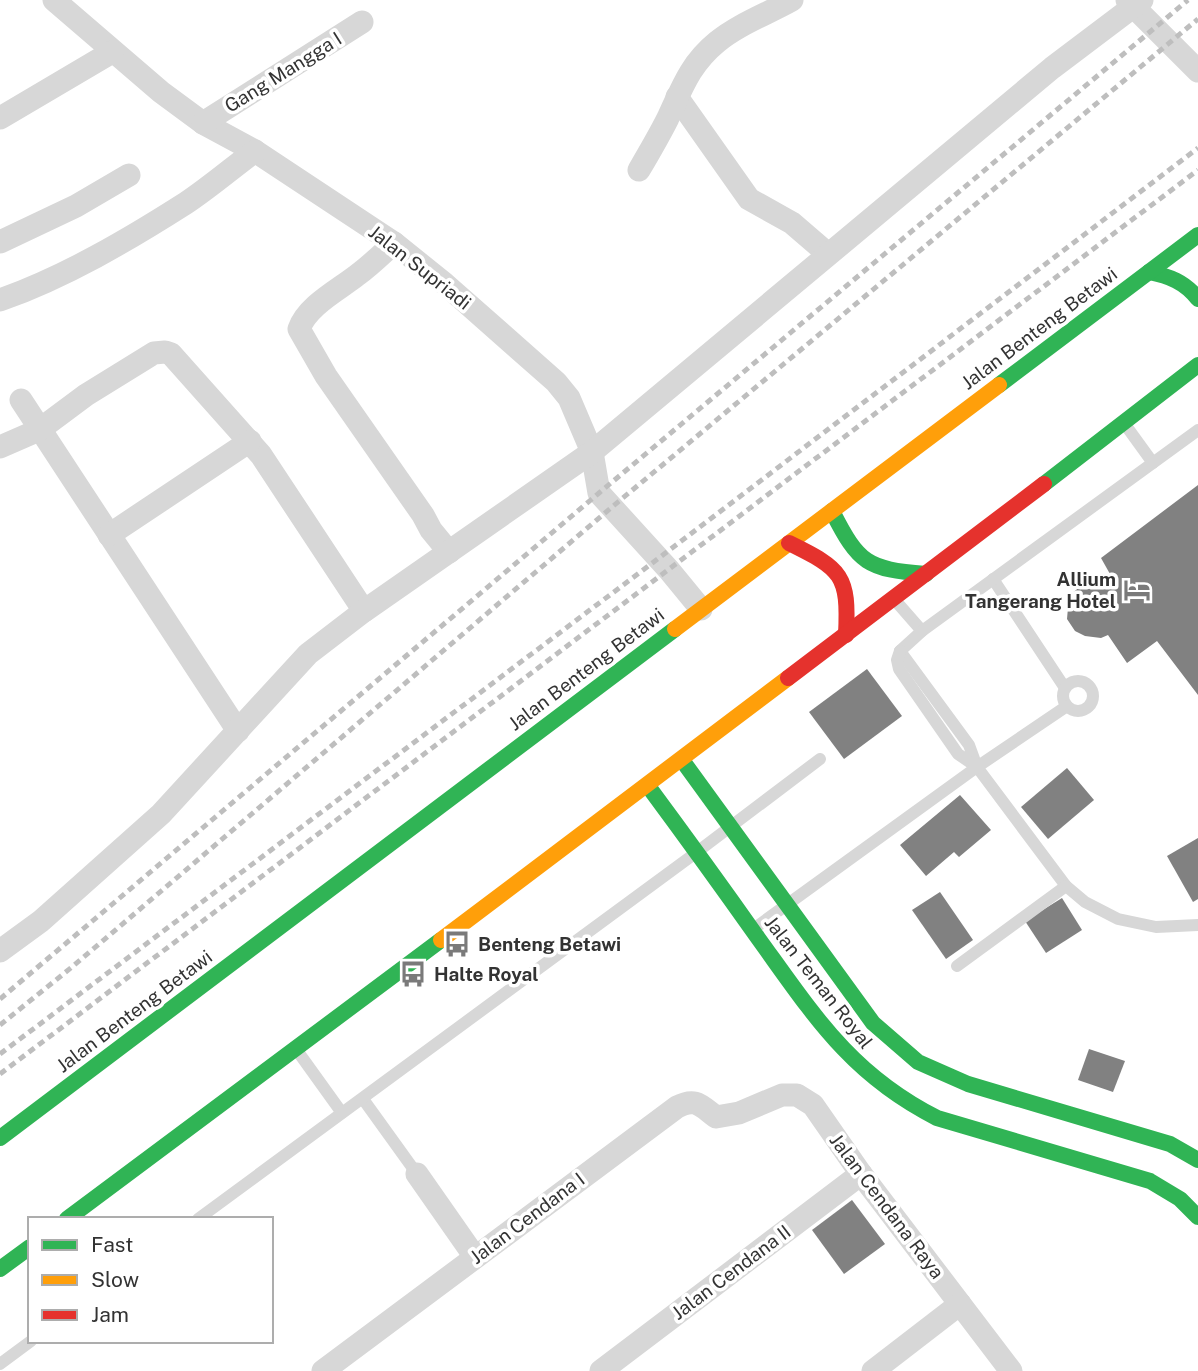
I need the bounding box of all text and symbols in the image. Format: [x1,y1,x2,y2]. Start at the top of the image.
street label: Gang Mangga I [220,27,346,117]
street label: Jalan Supriadi [365,220,475,314]
street label: Jalan Benteng Betawi [957,262,1121,394]
place label: Allium Tangerang Hotel [965,568,1116,612]
hotel icon: Allium Tangerang Hotel [1122,575,1152,605]
street label: Jalan Benteng Betawi [504,603,668,735]
street label: Jalan Teman Royal [760,911,878,1053]
bus stop icon: Benteng Betawi [442,929,472,959]
place label: Benteng Betawi [478,933,621,955]
street label: Jalan Benteng Betawi [52,945,216,1077]
bus stop icon: Halte Royal [398,959,428,989]
place label: Halte Royal [434,963,539,985]
street label: Jalan Cendana Raya [825,1129,949,1283]
street label: Jalan Cendana I [465,1168,589,1268]
legend [28,1217,273,1343]
street label: Jalan Cendana II [667,1220,795,1324]
text: Fast [91,1232,133,1257]
text: Slow [91,1267,139,1292]
text: Jam [91,1302,129,1327]

